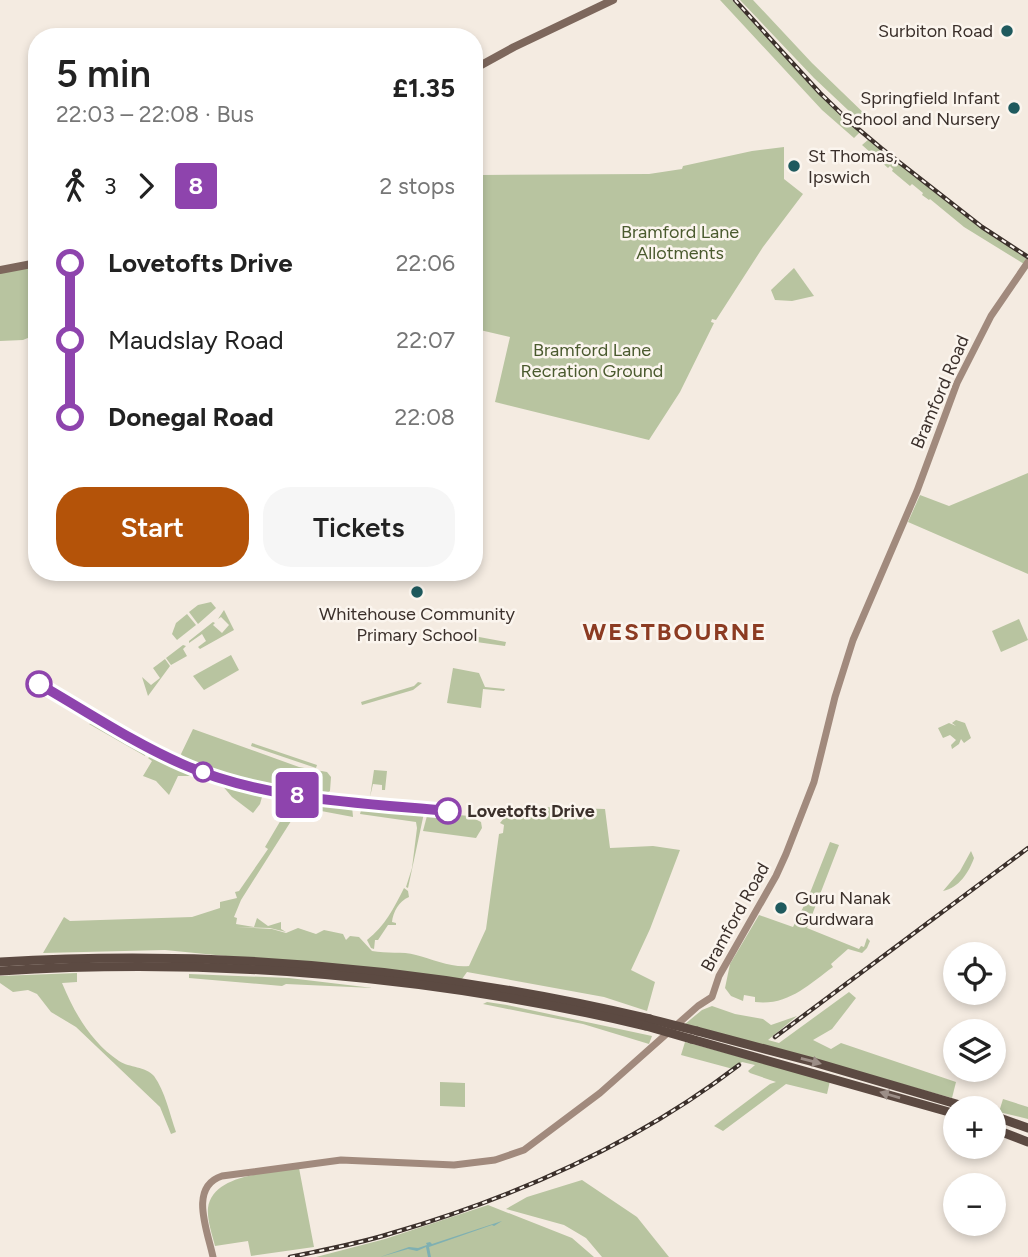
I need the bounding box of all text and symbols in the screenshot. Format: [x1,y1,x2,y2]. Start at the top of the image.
place label: Surbiton Road [878,20,993,42]
marker: Surbiton Road [999,23,1015,39]
text: 5 min [56,51,151,97]
text: £1.35 [393,72,455,104]
place label: Springfield Infant School and Nursery [842,87,1001,130]
text: 22:03 – 22:08 · Bus [56,100,254,128]
marker: Springfield Infant School and Nursery [1006,100,1022,116]
place label: St Thomas, Ipswich [808,145,898,188]
marker: St Thomas, Ipswich [786,158,802,174]
icon: walk [56,167,94,205]
icon: forward [127,167,165,205]
text: 8 [189,171,203,200]
text: 3 [104,172,117,200]
text: 2 stops [379,172,455,200]
park label: Bramford Lane Allotments [621,221,739,264]
text: Lovetofts Drive [108,247,293,279]
text: 22:06 [396,249,455,277]
text: Maudslay Road [108,324,284,356]
text: 22:07 [396,326,455,354]
street label: Bramford Road [906,332,974,452]
park label: Bramford Lane Recration Ground [521,339,663,382]
text: Donegal Road [108,401,274,433]
text: 22:08 [395,403,455,431]
button: Start [56,487,249,567]
button: Tickets [263,487,455,567]
marker: Whitehouse Community Primary School [409,584,425,600]
place label: Whitehouse Community Primary School [319,603,515,646]
district label: WESTBOURNE [583,617,768,646]
unlabelled marker [26,671,52,697]
unlabelled marker [193,762,213,782]
line badge: 8 [274,772,320,818]
text: 8 [290,780,304,809]
marker: Lovetofts Drive [435,798,461,824]
place label: Lovetofts Drive [467,800,595,822]
street label: Bramford Road [696,859,774,975]
place label: Guru Nanak Gurdwara [795,887,891,930]
marker: Guru Nanak Gurdwara [773,900,789,916]
map controls [943,942,1006,1236]
button: locate [943,942,1006,1005]
button: layers [943,1019,1006,1082]
one-way arrow [800,1056,822,1067]
one-way arrow [879,1089,900,1099]
button: + [943,1096,1006,1159]
button: − [943,1173,1006,1236]

